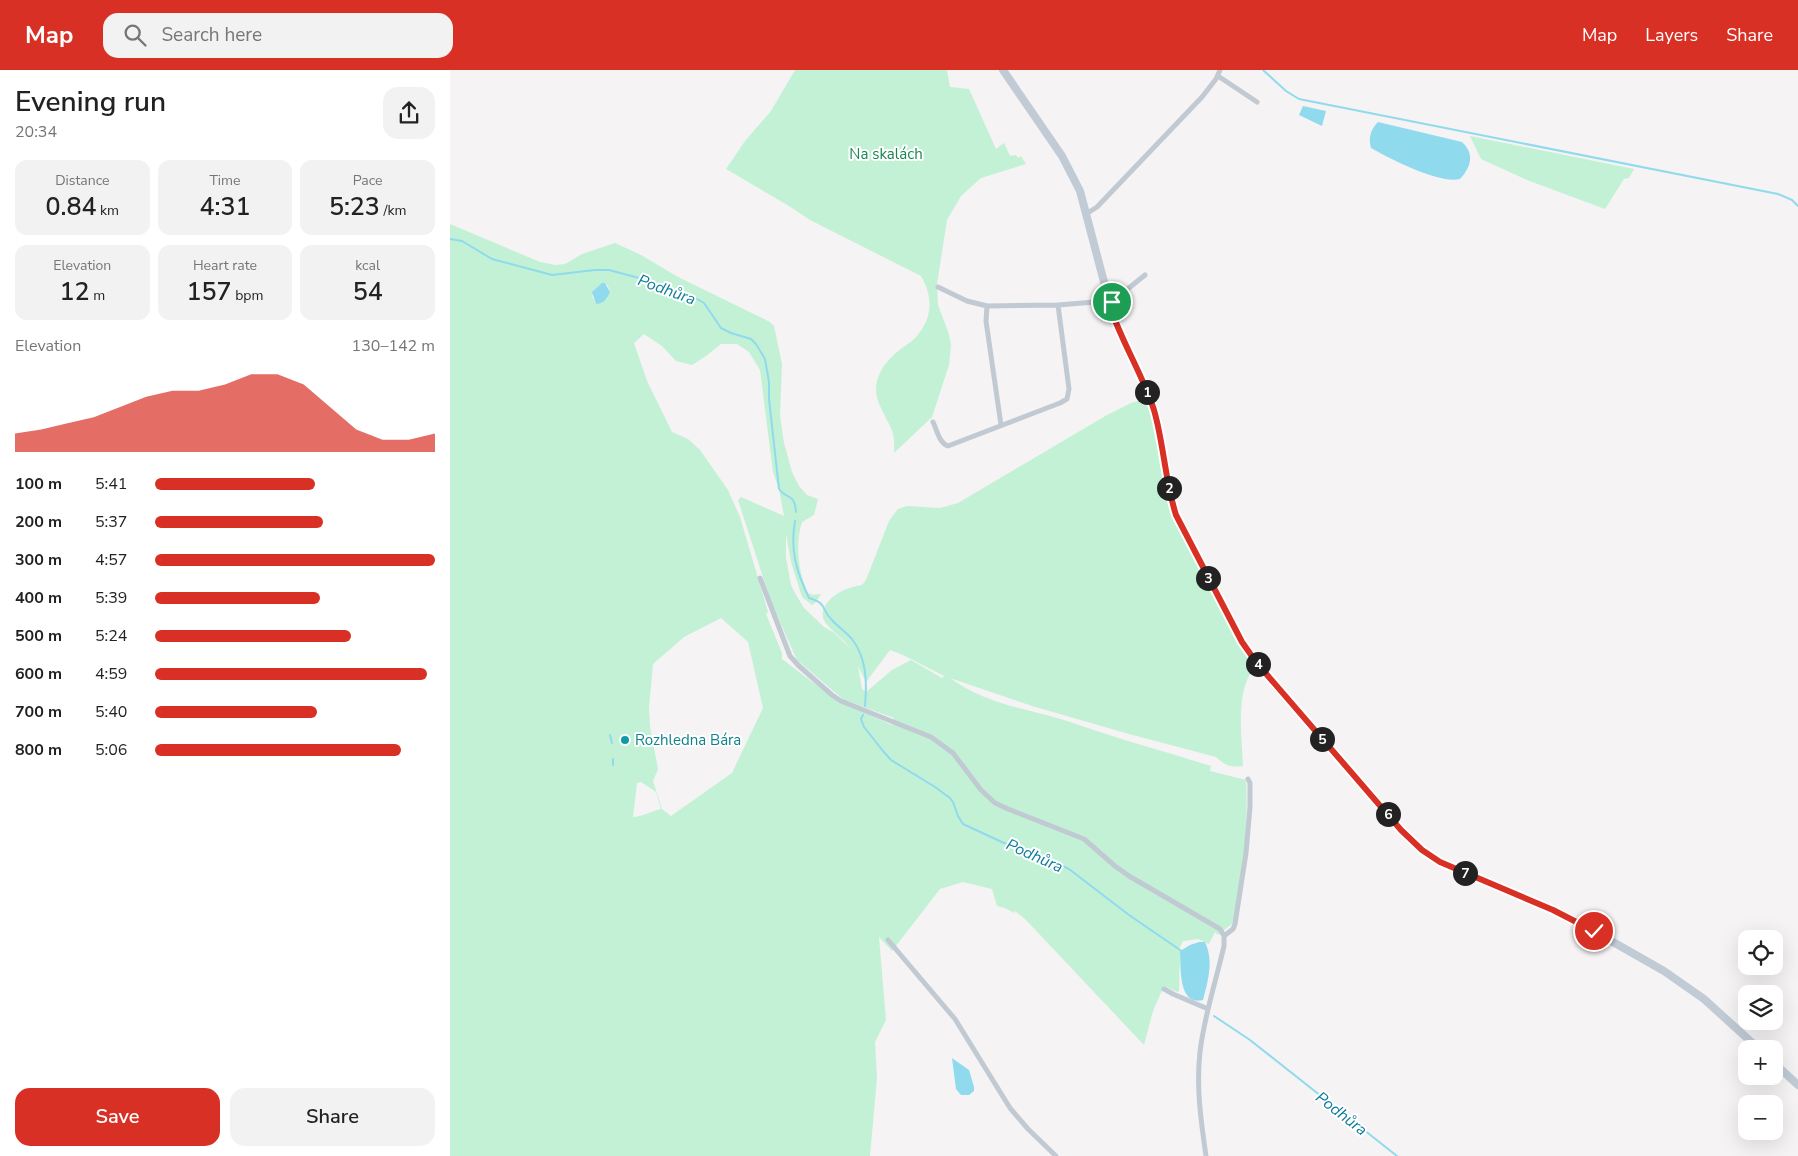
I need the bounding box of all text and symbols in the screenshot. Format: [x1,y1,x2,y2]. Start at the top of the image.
search box [103,13,453,58]
text: Map [25,19,73,51]
icon: search [121,21,149,49]
text: Search here [161,22,262,48]
text: Map [1582,23,1617,47]
text: Layers [1645,23,1698,47]
text: Share [1726,23,1773,47]
text: Evening run [15,83,166,121]
button: share [383,87,435,139]
text: 20:34 [15,121,57,143]
park label: Na skalách [849,144,923,164]
text: Distance [55,171,110,190]
text: Time [209,171,241,190]
text: Pace [353,171,383,190]
text: 0.84 [46,190,97,224]
text: 4:31 [200,190,250,224]
text: 5:23 [329,190,380,224]
text: km [97,201,119,220]
text: /km [380,201,406,220]
text: Elevation [53,256,111,275]
text: Heart rate [193,256,257,275]
text: kcal [355,256,380,275]
water label: Podhůra [635,269,699,311]
text: 12 [60,275,90,309]
text: 157 [187,275,232,309]
text: 54 [353,275,383,309]
pin [1091,281,1133,323]
text: m [90,286,105,305]
text: bpm [232,286,263,305]
icon: arrive [1098,288,1126,316]
text: Elevation [15,335,81,357]
text: 130–142 m [352,335,435,357]
pin: 1 [1134,380,1160,404]
text: 1 [1143,383,1152,402]
text: 100 m [15,473,62,495]
text: 5:41 [95,473,127,495]
pin: 2 [1156,476,1182,500]
text: 2 [1165,479,1174,498]
text: 200 m [15,511,62,533]
text: 5:37 [95,511,127,533]
text: 300 m [15,549,62,571]
text: 4:57 [95,549,127,571]
pin: 3 [1196,566,1220,590]
text: 3 [1204,569,1213,588]
text: 400 m [15,587,62,609]
text: 5:39 [95,587,127,609]
text: 500 m [15,625,62,647]
text: 5:24 [95,625,127,647]
pin: 4 [1246,652,1270,676]
text: 4 [1254,655,1263,674]
text: 600 m [15,663,62,685]
text: 4:59 [95,663,127,685]
text: 700 m [15,701,62,723]
text: 5:40 [95,701,127,723]
pin: 5 [1310,726,1334,752]
place label: Rozhledna Bára [635,730,741,750]
text: 5 [1318,730,1327,749]
marker: Rozhledna Bára [619,734,631,746]
text: 800 m [15,739,62,761]
text: 5:06 [95,739,127,761]
pin: 6 [1376,802,1400,826]
text: 6 [1384,805,1393,824]
water label: Podhůra [1003,834,1067,878]
pin: 7 [1452,860,1478,886]
text: 7 [1461,864,1470,883]
pin [1573,910,1615,952]
icon: check [1580,917,1608,945]
map controls [1738,930,1783,1140]
button: locate [1738,930,1783,975]
button: layers [1738,985,1783,1030]
button: + [1738,1040,1783,1085]
water label: Podhůra [1311,1087,1372,1141]
button: Save [15,1088,220,1146]
button: Share [230,1088,435,1146]
button: − [1738,1095,1783,1140]

